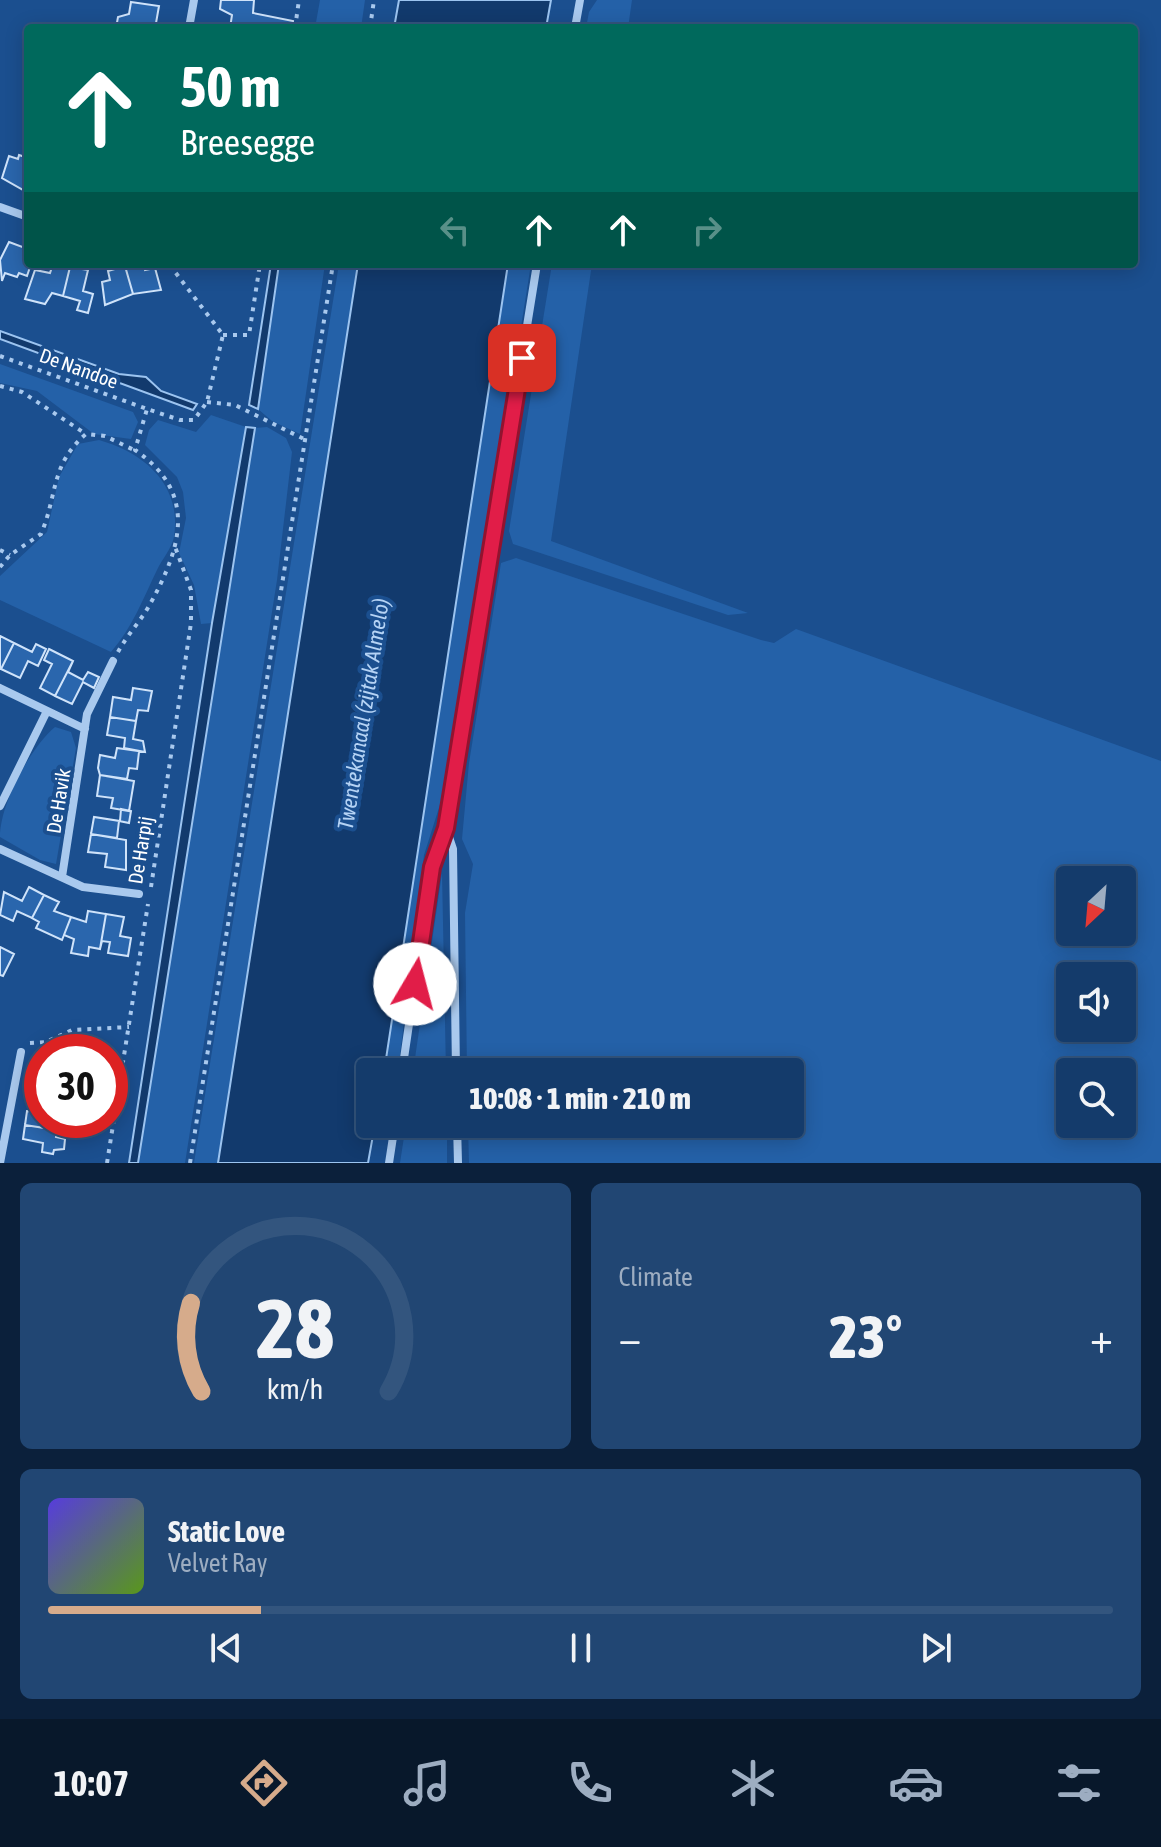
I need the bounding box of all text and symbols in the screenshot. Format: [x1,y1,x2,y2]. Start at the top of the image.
text: 50 m [180,55,281,119]
icon: ahead [48,56,152,160]
text: Breesegge [180,121,315,163]
icon: left [433,208,477,252]
icon: ahead [517,208,561,252]
icon: ahead [601,208,645,252]
icon: right [685,208,729,252]
pin [488,324,556,392]
icon: arrive [500,336,544,380]
street label: De Nandoe [37,343,121,393]
water label: Twentekanaal (zijtak Almelo) [332,596,394,832]
street label: De Havik [42,767,75,835]
street label: De Harpij [123,814,157,886]
north arrow [1056,866,1136,946]
map controls [1056,866,1136,1138]
position arrow [373,942,457,1026]
button: sound [1056,962,1136,1042]
speed limit sign: 30 [24,1034,128,1138]
button: search [1056,1058,1136,1138]
text: 10:08 · 1 min · 210 m [469,1081,691,1115]
text: Climate [619,1262,693,1292]
text: 28 [256,1280,334,1376]
text: 23° [829,1302,902,1371]
text: − [619,1312,641,1362]
text: + [1090,1312,1113,1362]
text: km/h [267,1372,324,1405]
text: Static Love [168,1514,285,1548]
text: Velvet Ray [168,1548,268,1578]
icon: previous [204,1626,248,1670]
icon: pause [559,1626,603,1670]
icon: next [914,1626,958,1670]
icon: directions [236,1755,292,1811]
icon: music [399,1755,455,1811]
icon: phone [562,1755,618,1811]
icon: climate [725,1755,781,1811]
icon: car [888,1755,944,1811]
icon: filters [1051,1755,1107,1811]
text: 10:07 [54,1762,129,1804]

